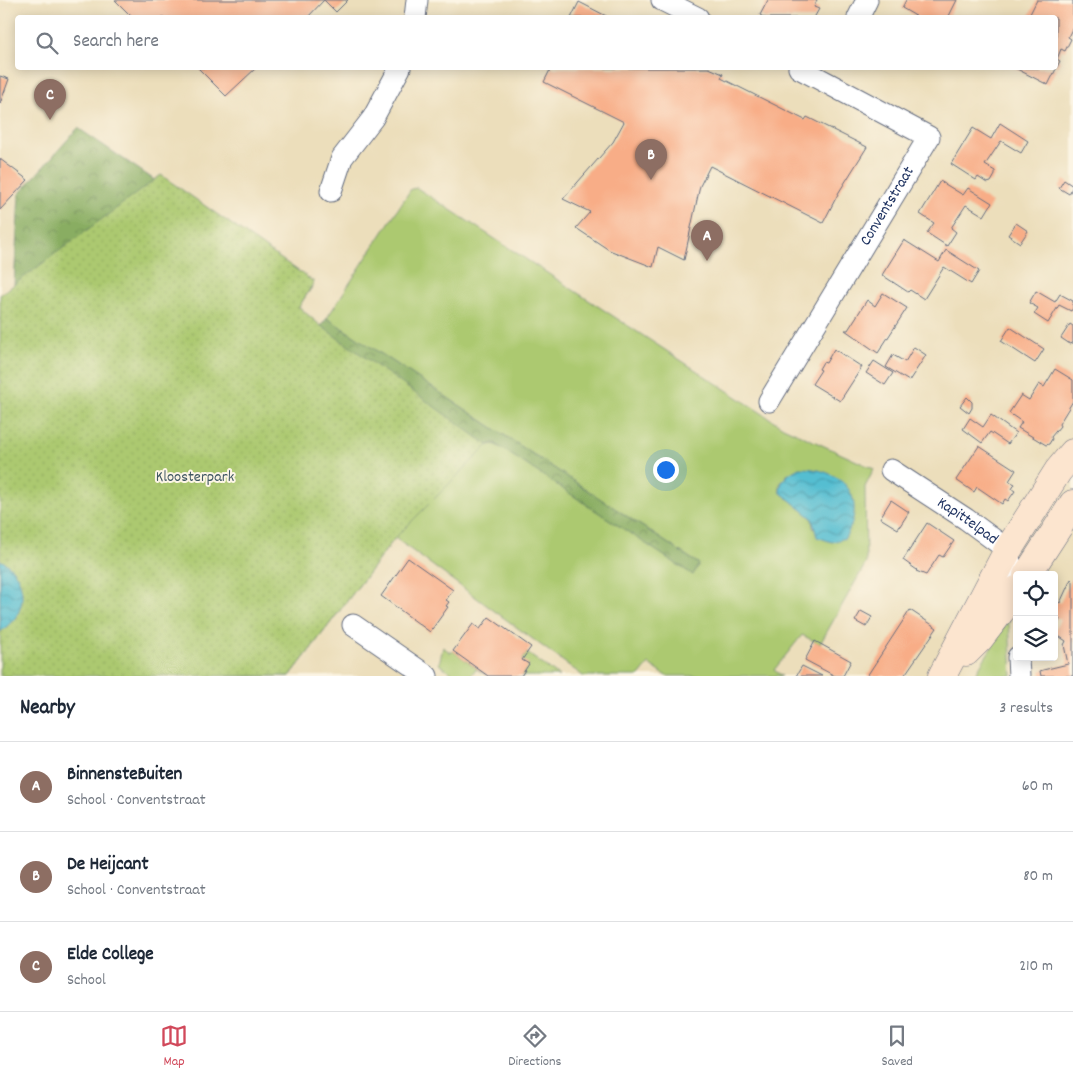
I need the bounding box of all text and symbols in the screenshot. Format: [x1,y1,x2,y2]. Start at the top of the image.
search box [15,15,1058,70]
icon: search [33,29,61,57]
text: Search here [73,29,159,56]
pin: C [34,79,66,120]
pin: B [635,139,667,180]
street label: Conventstraat [854,162,920,250]
pin: A [691,220,723,261]
your location [653,457,679,483]
park label: Kloosterpark [156,466,234,489]
street label: Kapittelpad [932,491,1003,551]
map controls [1013,571,1058,661]
button: locate [1013,571,1058,616]
button: layers [1013,616,1058,661]
text: Nearby [20,694,75,724]
text: 3 results [999,697,1053,720]
text: BinnensteBuiten [67,762,182,789]
text: A [32,775,40,798]
text: 60 m [1022,775,1053,798]
text: School · Conventstraat [67,789,206,812]
text: De Heijcant [67,852,148,879]
text: B [32,865,40,888]
text: 80 m [1023,865,1053,888]
text: School · Conventstraat [67,879,206,902]
text: Elde College [67,942,154,969]
text: C [32,955,40,978]
text: 210 m [1019,955,1053,978]
text: School [67,969,106,992]
tab: Map [160,1022,188,1072]
tab: Directions [508,1022,561,1072]
tab: Saved [882,1022,913,1072]

